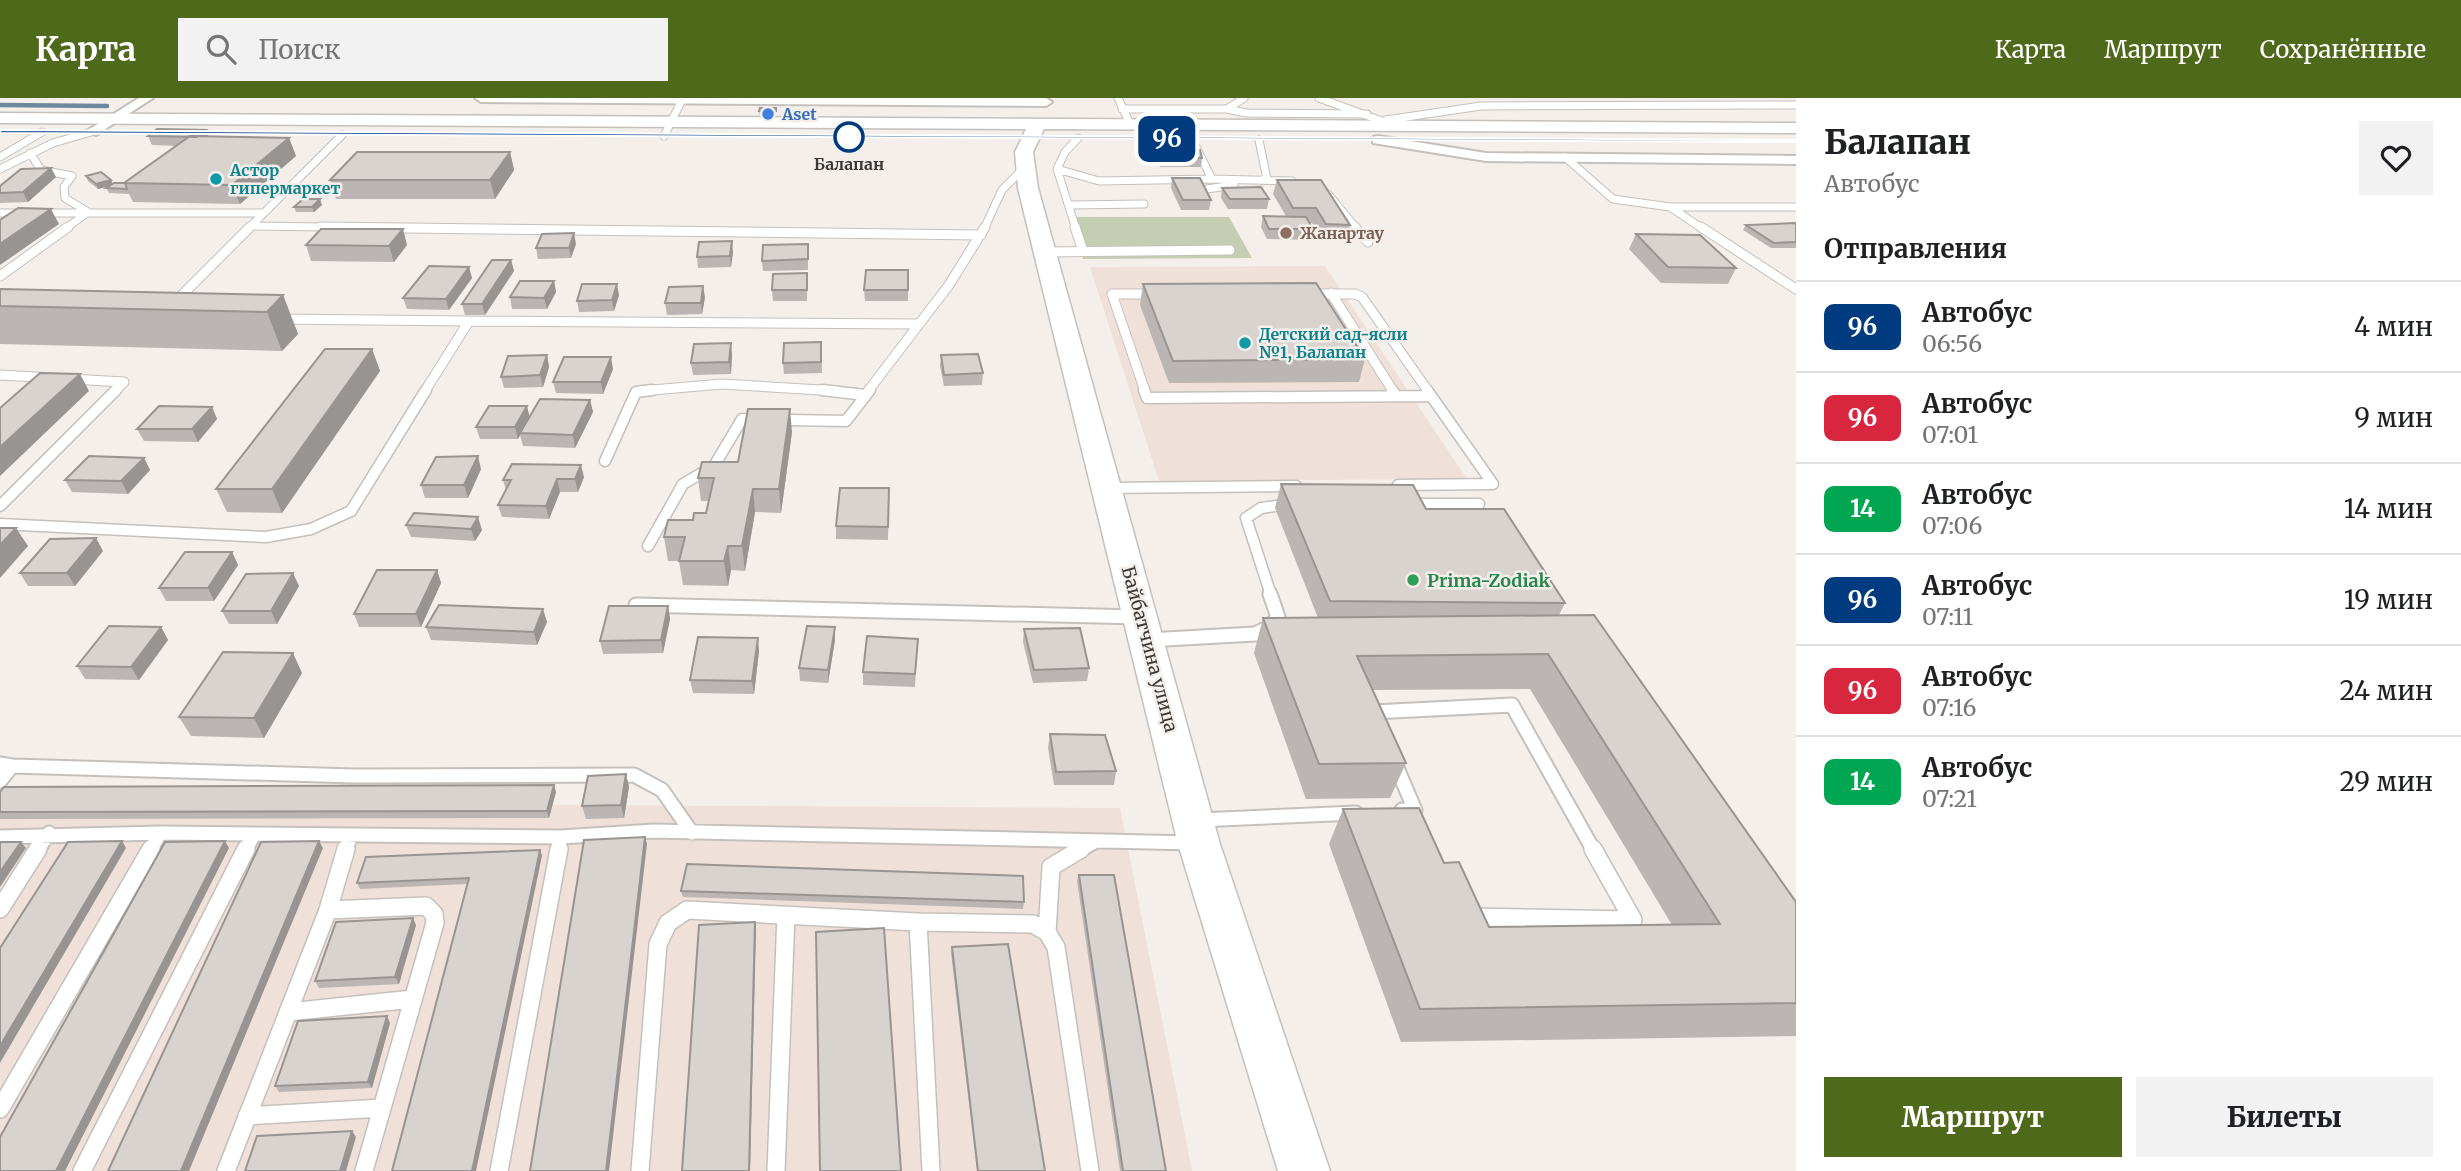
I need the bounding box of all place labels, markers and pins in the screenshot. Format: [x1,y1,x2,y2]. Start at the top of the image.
place label: Aset [781,104,817,124]
marker: Aset [760,106,776,122]
marker: Балапан [834,122,864,152]
place label: Балапан [814,154,884,174]
place label: Астор гипермаркет [229,160,341,198]
marker: Астор гипермаркет [208,171,224,187]
place label: Жанартау [1300,223,1385,243]
marker: Жанартау [1278,225,1294,241]
place label: Детский сад-ясли №1, Балапан [1259,324,1408,363]
marker: Детский сад-ясли №1, Балапан [1237,335,1253,351]
place label: Prima-Zodiak [1427,569,1551,592]
marker: Prima-Zodiak [1405,572,1421,588]

